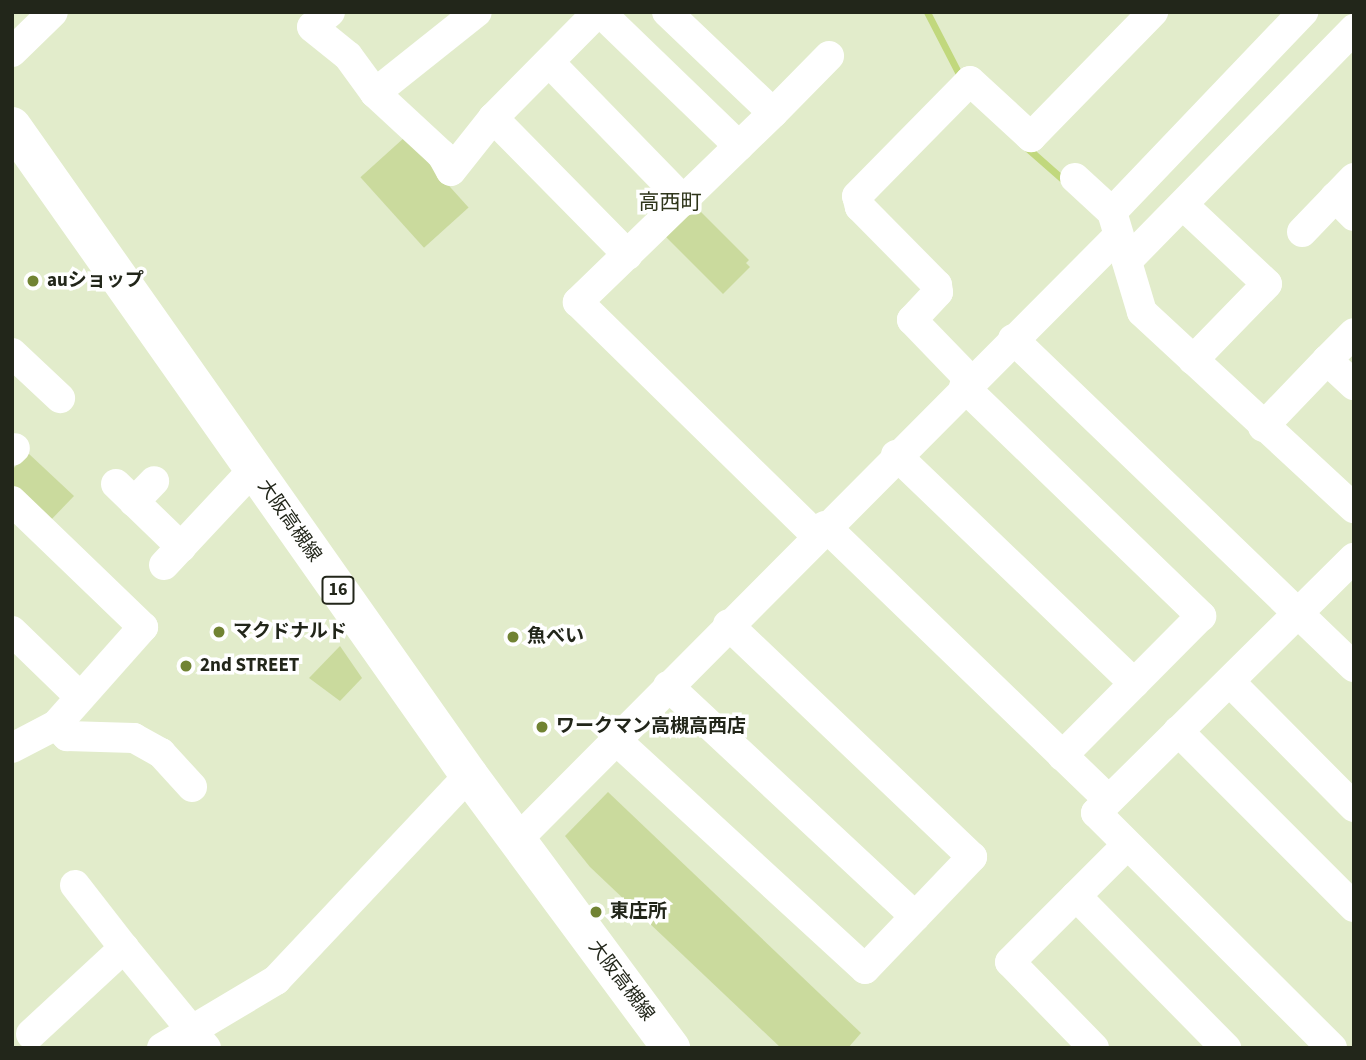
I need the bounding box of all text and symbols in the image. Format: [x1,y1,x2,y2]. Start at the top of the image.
district label: 高西町 [639,189,701,215]
place label: auショップ [47,270,144,292]
marker: auショップ [25,273,41,289]
street label: 大阪高槻線 [252,476,326,566]
road number: 16 [320,576,356,604]
place label: マクドナルド [233,621,347,643]
marker: マクドナルド [211,624,227,640]
place label: 魚べい [527,626,584,648]
marker: 魚べい [505,629,521,645]
place label: 2nd STREET [200,655,299,677]
marker: 2nd STREET [178,658,194,674]
place label: ワークマン高槻高西店 [556,716,746,738]
marker: ワークマン高槻高西店 [534,719,550,735]
place label: 東庄所 [610,901,667,923]
marker: 東庄所 [588,904,604,920]
street label: 大阪高槻線 [583,936,659,1026]

